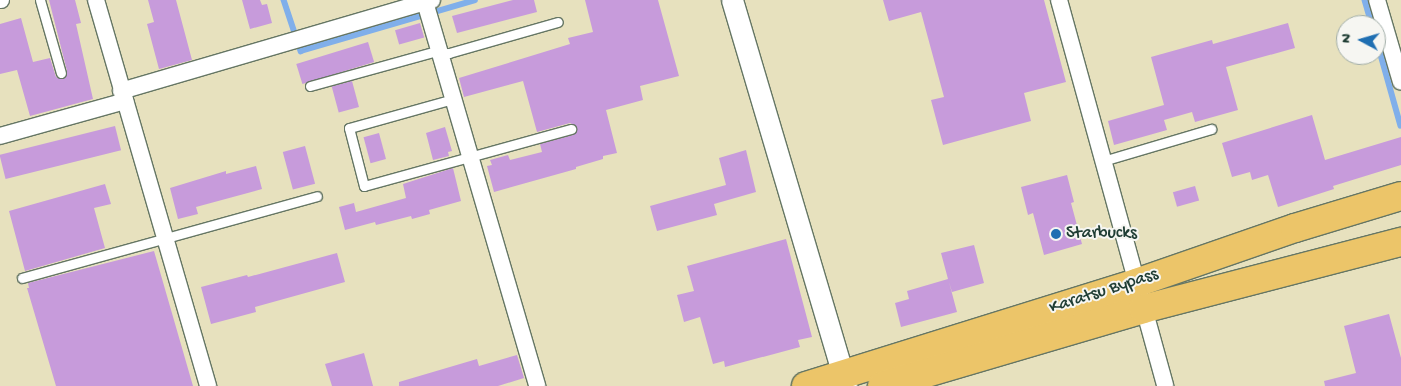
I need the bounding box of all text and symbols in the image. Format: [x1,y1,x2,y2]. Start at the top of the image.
north arrow [1336,15,1386,65]
text: N [1338,33,1356,44]
place label: Starbucks [1066,223,1137,245]
marker: Starbucks [1050,228,1062,240]
street label: Karatsu Bypass [1047,264,1161,320]

